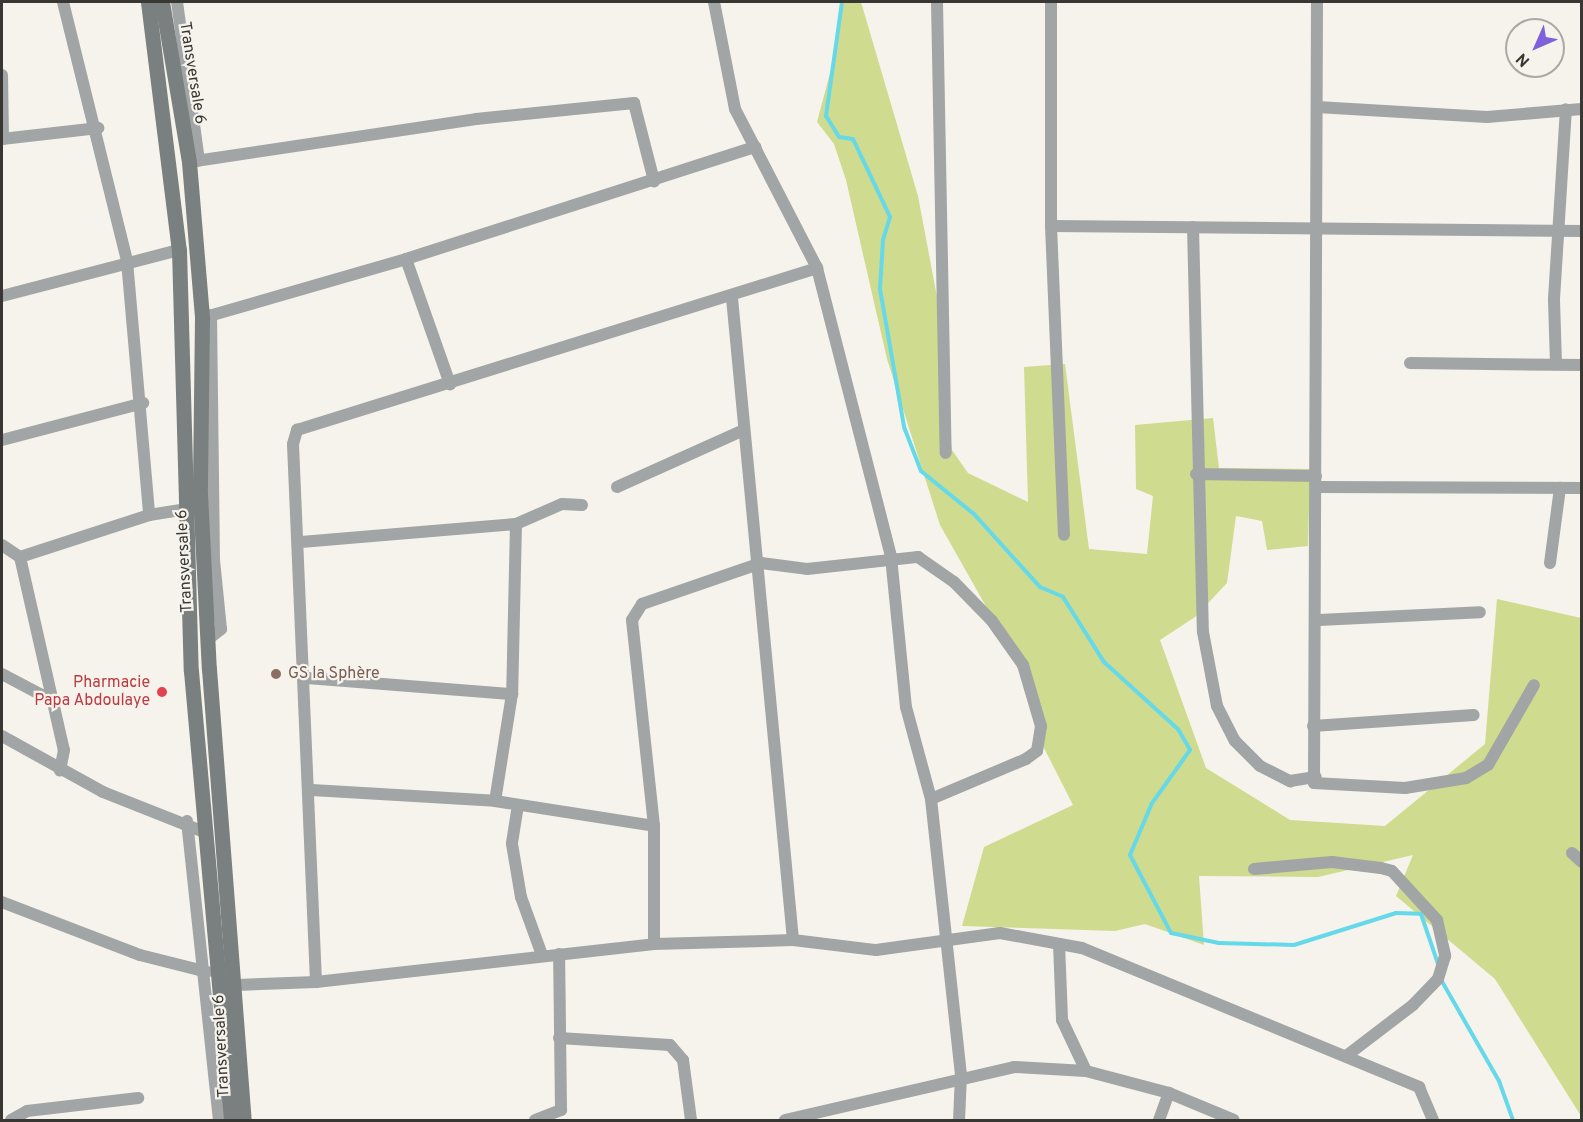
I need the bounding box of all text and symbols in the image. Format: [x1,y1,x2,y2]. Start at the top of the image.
north arrow [1505,18,1565,78]
street label: Transversale 6 [174,20,210,126]
text: N [1513,48,1535,70]
street label: Transversale 6 [173,509,197,613]
place label: GS la Sphère [288,664,380,684]
marker: GS la Sphère [269,667,283,681]
place label: Pharmacie Papa Abdoulaye [34,673,150,711]
marker: Pharmacie Papa Abdoulaye [155,685,169,699]
street label: Transversale 6 [210,994,234,1098]

